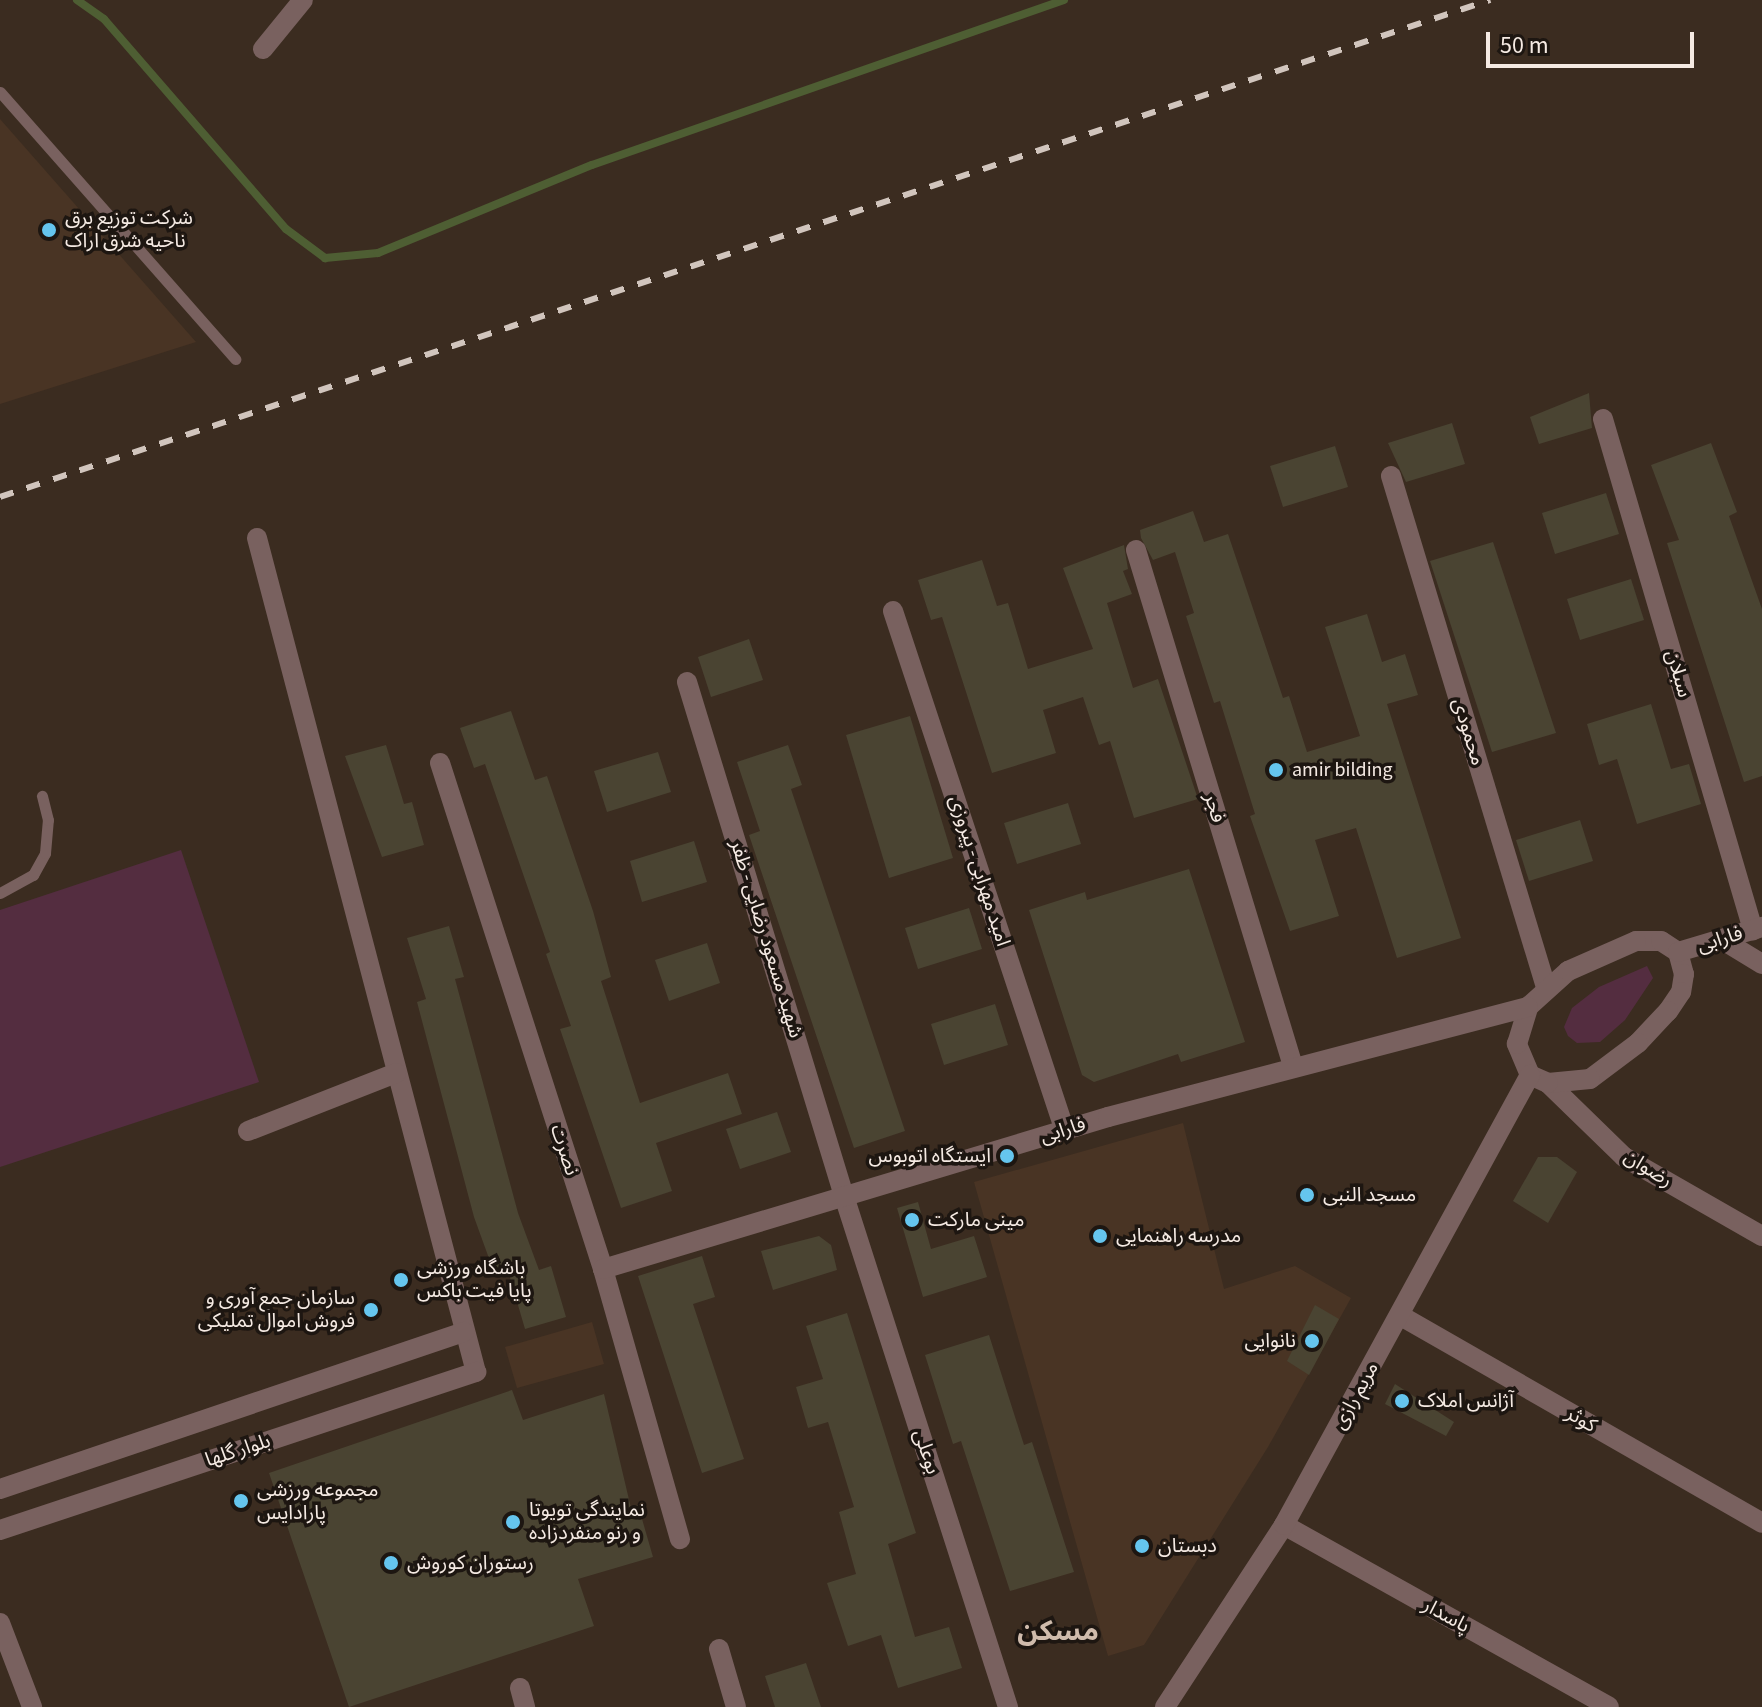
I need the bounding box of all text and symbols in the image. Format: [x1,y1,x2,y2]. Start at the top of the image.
scale bar [1490,16,1698,66]
text: 50 m [1500,28,1549,63]
place label: شرکت توزیع برق ناحیه شرق اراک [65,206,193,253]
marker: شرکت توزیع برق ناحیه شرق اراک [40,221,58,239]
street label: سبلان [1660,648,1696,700]
street label: محمودی [1446,696,1490,768]
place label: amir bilding [1292,758,1393,782]
marker: amir bilding [1267,761,1285,779]
street label: فجر [1198,790,1230,826]
street label: امید مهرابی - پیروزی [943,792,1015,950]
street label: شهید مسعود رضایی - ظفر [724,837,808,1041]
street label: فارابی [1694,922,1746,958]
street label: فارابی [1037,1113,1089,1149]
street label: نصرت [545,1121,583,1179]
place label: ایستگاه اتوبوس [869,1144,991,1168]
street label: رضوان [1619,1145,1677,1193]
marker: ایستگاه اتوبوس [998,1147,1016,1165]
place label: مسجد النبی [1323,1183,1416,1207]
marker: مسجد النبی [1298,1186,1316,1204]
place label: مینی مارکت [928,1208,1024,1232]
marker: مینی مارکت [903,1211,921,1229]
place label: مدرسه راهنمایی [1116,1224,1241,1248]
marker: مدرسه راهنمایی [1091,1227,1109,1245]
place label: باشگاه ورزشی پایا فیت باکس [417,1256,532,1303]
marker: باشگاه ورزشی پایا فیت باکس [392,1271,410,1289]
place label: سازمان جمع آوری و فروش اموال تملیکی [198,1286,355,1333]
marker: سازمان جمع آوری و فروش اموال تملیکی [362,1301,380,1319]
place label: نانوایی [1245,1329,1296,1353]
marker: نانوایی [1303,1332,1321,1350]
street label: مریم رازی [1328,1358,1384,1434]
place label: آژانس املاک [1418,1389,1514,1413]
marker: آژانس املاک [1393,1392,1411,1410]
street label: کوثر [1561,1402,1601,1438]
street label: بوعلی [908,1427,944,1477]
street label: بلوار گلها [202,1429,274,1473]
place label: مجموعه ورزشی پارادایس [257,1478,378,1525]
marker: مجموعه ورزشی پارادایس [232,1492,250,1510]
place label: نمایندگی تویوتا و رنو منفردزاده [529,1498,645,1545]
marker: نمایندگی تویوتا و رنو منفردزاده [504,1513,522,1531]
place label: دبستان [1158,1534,1217,1558]
marker: دبستان [1133,1537,1151,1555]
place label: رستوران کوروش [407,1551,534,1575]
marker: رستوران کوروش [382,1554,400,1572]
street label: پاسدار [1418,1593,1474,1639]
district label: مسکن [1017,1614,1099,1648]

